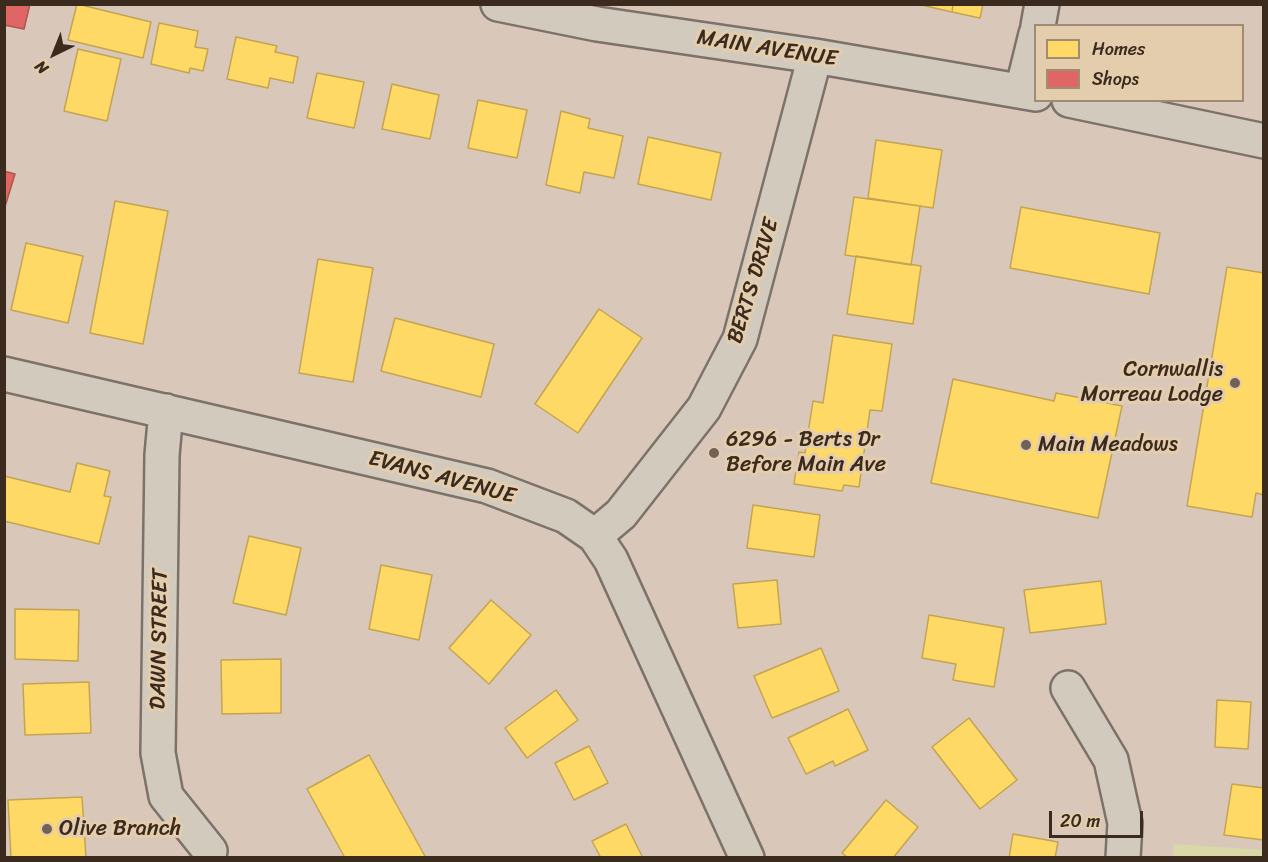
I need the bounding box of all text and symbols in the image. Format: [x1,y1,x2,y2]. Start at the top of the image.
north arrow [24,24,84,84]
legend [1034,24,1244,102]
street label: MAIN AVENUE [695,25,839,73]
text: Homes [1092,33,1145,65]
text: N [27,53,55,82]
text: Shops [1092,63,1139,95]
street label: BERTS DRIVE [722,215,786,347]
place label: Cornwallis Morreau Lodge [1081,357,1223,408]
marker: Cornwallis Morreau Lodge [1228,376,1242,390]
place label: 6296 - Berts Dr Before Main Ave [726,427,886,478]
place label: Main Meadows [1038,432,1178,458]
marker: Main Meadows [1019,438,1033,452]
street label: EVANS AVENUE [366,446,518,510]
marker: 6296 - Berts Dr Before Main Ave [707,446,721,460]
street label: DAWN STREET [146,568,174,710]
scale bar [1052,799,1146,837]
text: 20 m [1060,805,1100,837]
place label: Olive Branch [59,816,181,842]
marker: Olive Branch [40,822,54,836]

